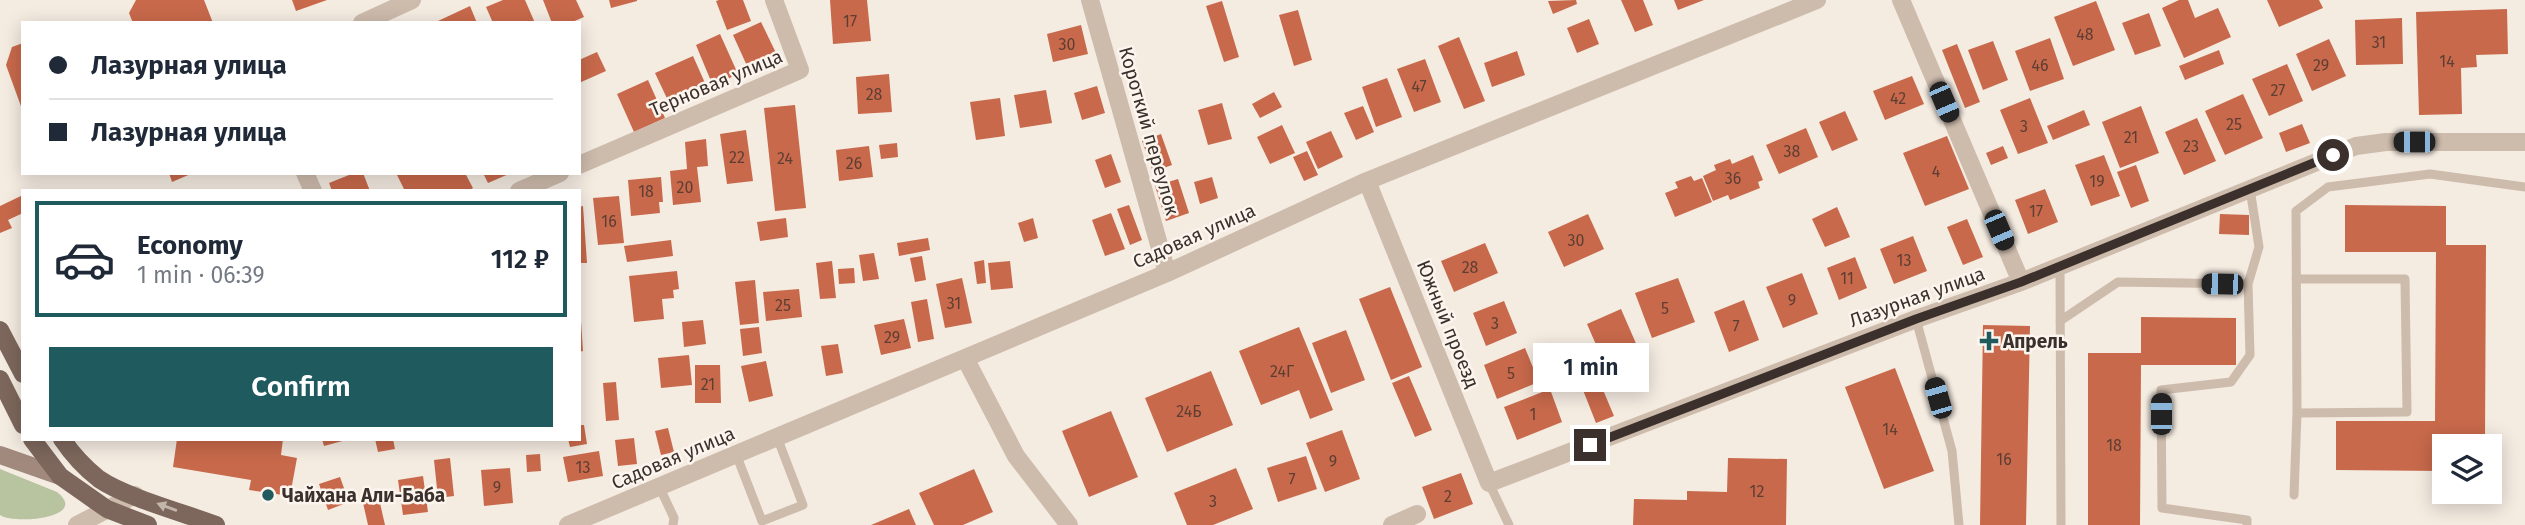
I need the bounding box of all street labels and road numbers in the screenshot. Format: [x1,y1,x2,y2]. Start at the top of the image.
street label: Короткий переулок [1114,44,1184,218]
street label: Терновая улица [646,45,786,121]
street label: Садовая улица [1129,199,1259,273]
street label: Южный проезд [1412,257,1484,391]
street label: Лазурная улица [1846,262,1988,332]
street label: Садовая улица [608,422,738,494]

